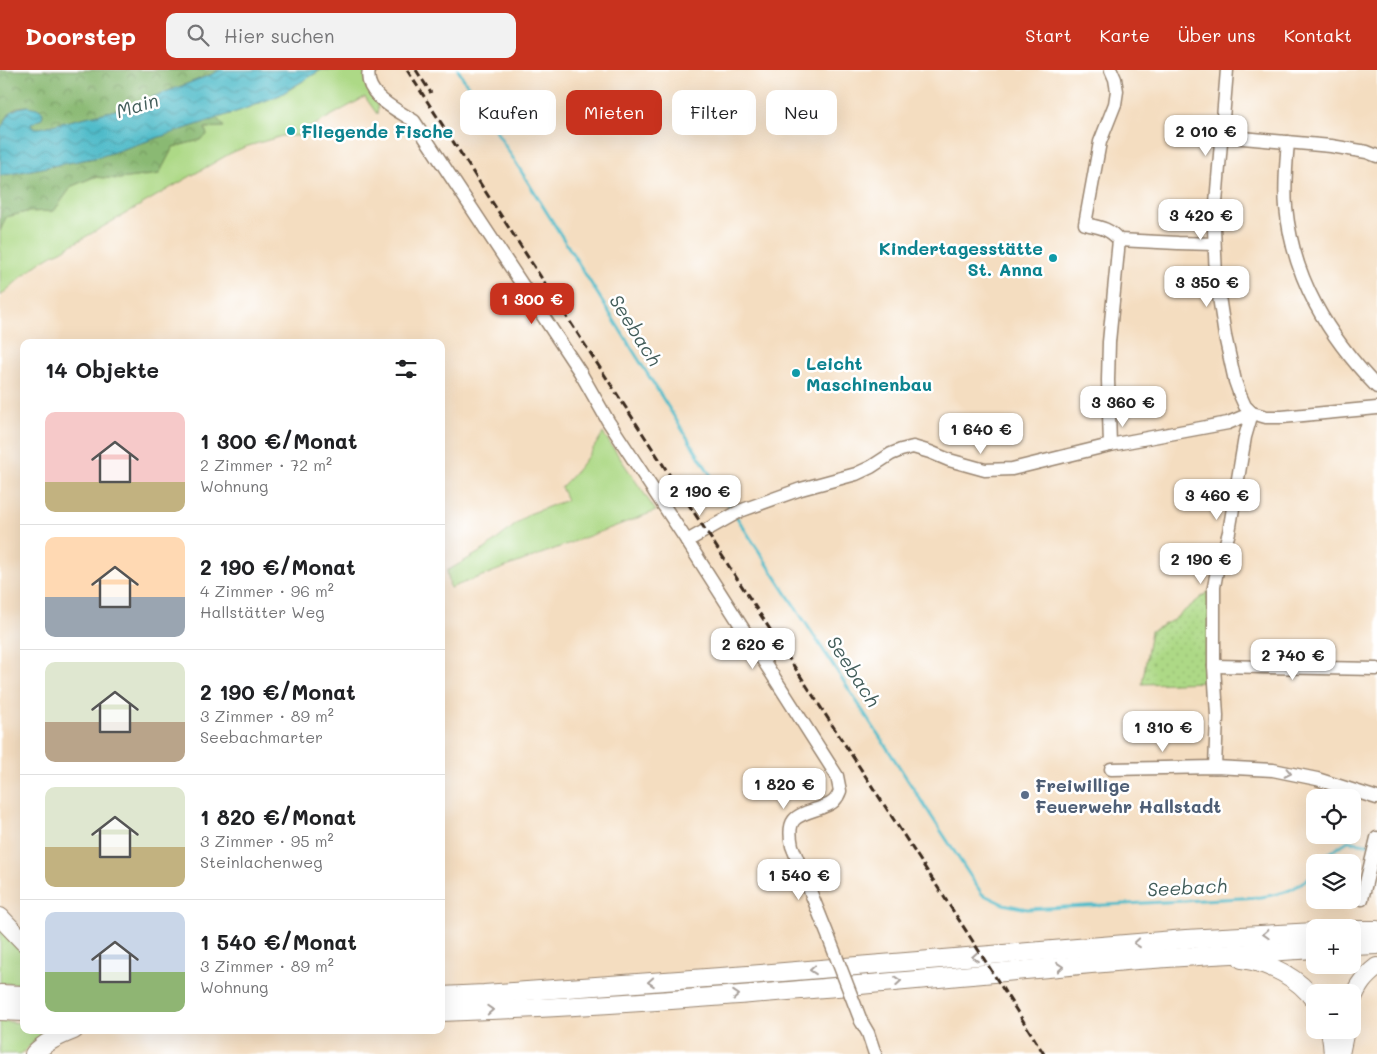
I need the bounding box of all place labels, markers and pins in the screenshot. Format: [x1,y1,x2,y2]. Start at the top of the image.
pin: 2 010 € [1160,114,1252,157]
place label: Fliegende Fische [301,119,454,143]
marker: Fliegende Fische [285,125,297,137]
pin: 3 420 € [1155,198,1247,241]
place label: Kindertagesstätte St. Anna [879,236,1043,281]
marker: Kindertagesstätte St. Anna [1047,252,1059,264]
pin: 3 350 € [1161,266,1253,308]
pin: 1 300 € [486,282,578,325]
place label: Leicht Maschinenbau [806,351,932,396]
marker: Leicht Maschinenbau [790,367,802,379]
pin: 3 360 € [1077,386,1169,428]
pin: 1 640 € [935,412,1027,455]
pin: 2 190 € [654,474,746,517]
pin: 3 460 € [1171,478,1263,521]
pin: 2 190 € [1155,542,1247,585]
pin: 2 620 € [707,628,799,670]
pin: 2 740 € [1247,638,1339,681]
pin: 1 310 € [1117,710,1209,753]
pin: 1 820 € [738,768,830,810]
place label: Freiwillige Feuerwehr Hallstadt [1035,773,1221,818]
marker: Freiwillige Feuerwehr Hallstadt [1019,789,1031,801]
pin: 1 540 € [753,858,845,901]

